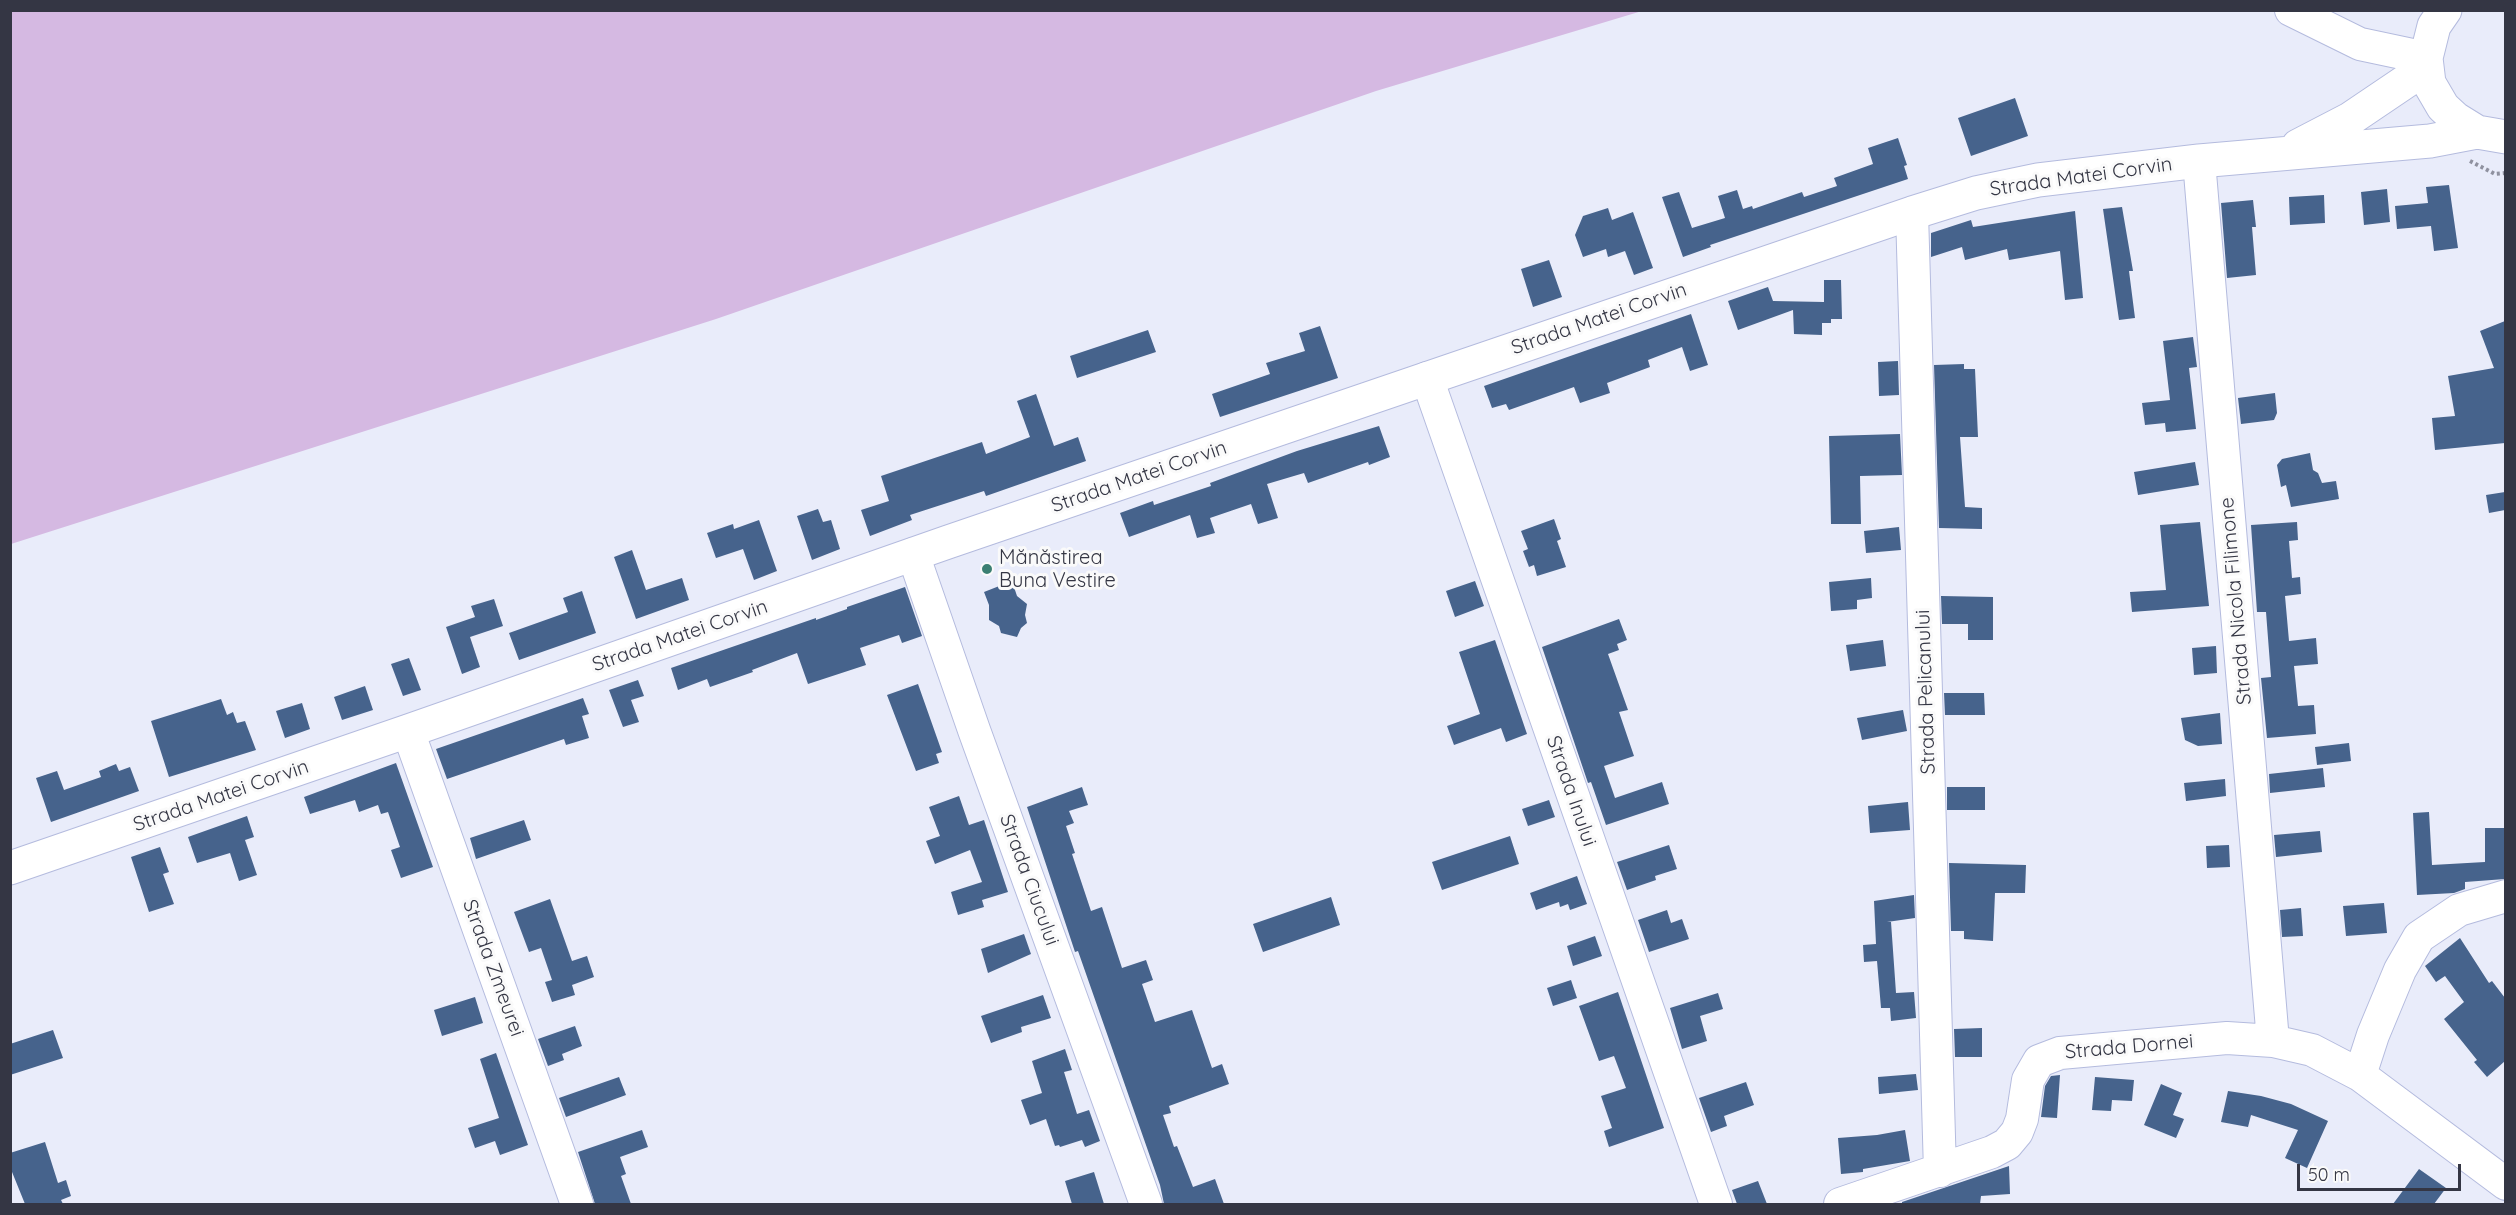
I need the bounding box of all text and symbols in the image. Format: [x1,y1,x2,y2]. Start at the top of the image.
street label: Strada Matei Corvin [1988,152,2174,202]
street label: Strada Matei Corvin [1508,278,1690,360]
street label: Strada Matei Corvin [1048,436,1230,518]
street label: Strada Nicola Filimone [2215,496,2257,706]
place label: Mănăstirea Buna Vestire [999,546,1116,593]
marker: Mănăstirea Buna Vestire [980,562,994,576]
street label: Strada Matei Corvin [589,595,771,677]
street label: Strada Pelicanului [1911,609,1941,775]
street label: Strada Inului [1541,733,1601,849]
street label: Strada Matei Corvin [130,755,312,837]
street label: Strada Ciucului [994,811,1064,949]
street label: Strada Zmeurei [457,896,529,1040]
street label: Strada Dornei [2064,1029,2194,1065]
scale bar [2300,1152,2464,1190]
text: 50 m [2308,1163,2350,1186]

